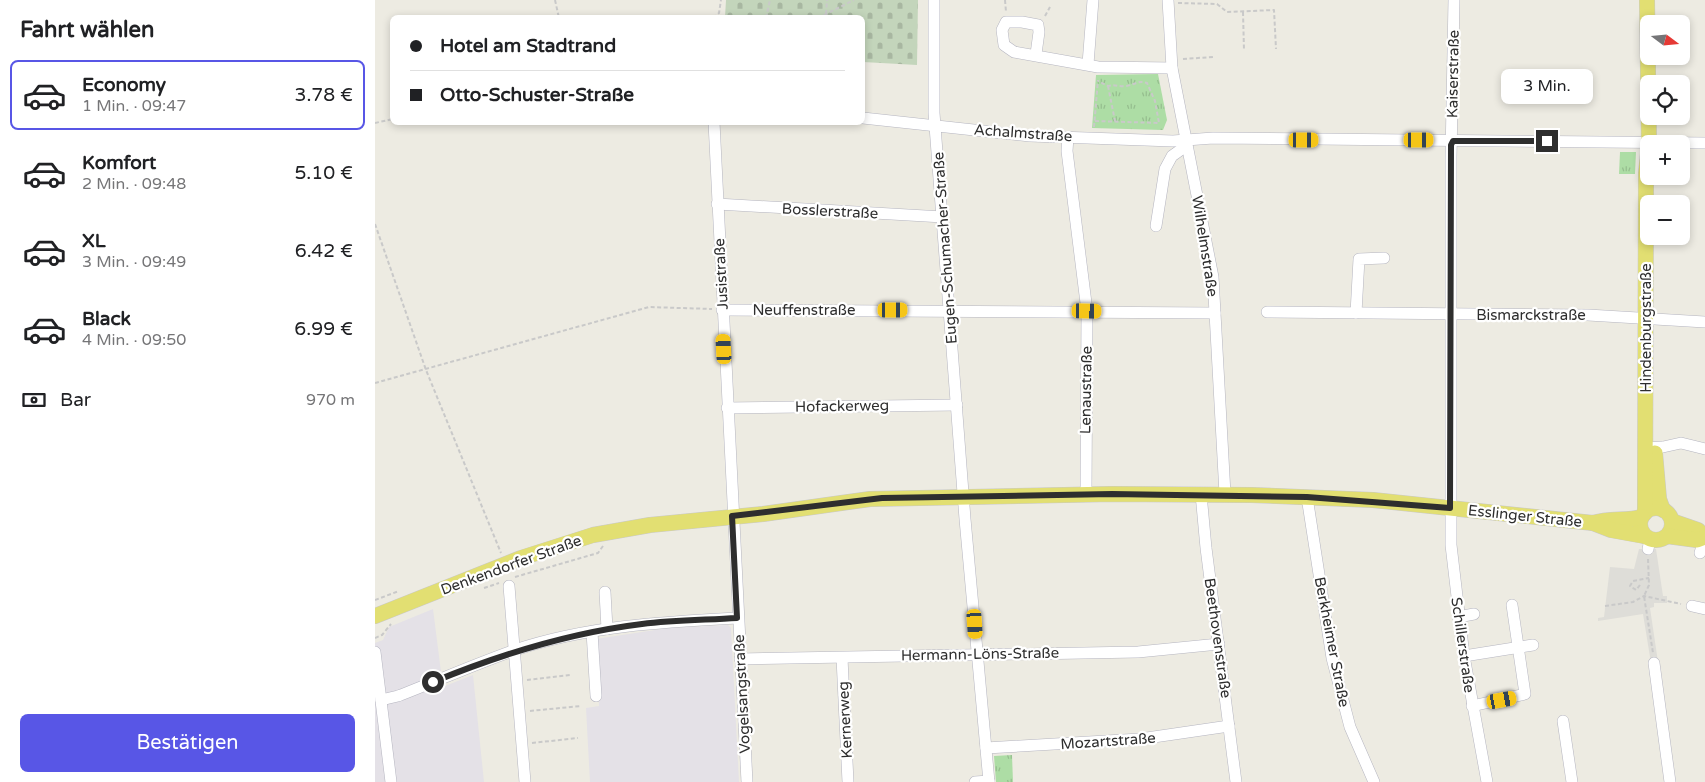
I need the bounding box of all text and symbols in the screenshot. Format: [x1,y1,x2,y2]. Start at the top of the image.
north arrow [1640,15,1690,65]
map controls [1640,15,1690,245]
text: Fahrt wählen [20,17,154,43]
street label: Kaiserstraße [1443,30,1463,118]
text: Hotel am Stadtrand [440,35,616,57]
callout: 3 Min. [1501,68,1593,104]
icon: car [22,73,67,118]
text: Economy [82,74,166,96]
button: locate [1640,75,1690,125]
text: 3 Min. [1523,76,1571,96]
text: 3.78 € [295,84,353,106]
text: Otto-Schuster-Straße [440,84,634,106]
text: 1 Min. · 09:47 [82,96,186,116]
street label: Achalmstraße [973,121,1073,145]
route end [1536,130,1558,152]
car [1289,133,1319,148]
car [1404,133,1434,148]
button: + [1640,135,1690,185]
icon: car [22,151,67,196]
street label: Eugen-Schumacher-Straße [929,151,961,345]
text: Komfort [82,152,156,174]
text: 5.10 € [295,162,353,184]
text: 2 Min. · 09:48 [82,174,186,194]
street label: Wilhelmstraße [1188,194,1222,298]
button: − [1640,195,1690,245]
street label: Bosslerstraße [781,199,879,223]
icon: car [22,229,67,274]
text: XL [82,230,106,252]
street label: Jusistraße [710,238,732,310]
text: 6.42 € [295,240,353,262]
text: 3 Min. · 09:49 [82,252,186,272]
street label: Hindenburgstraße [1637,263,1655,393]
street label: Neuffenstraße [753,301,855,319]
car [878,303,908,318]
car [1071,303,1102,319]
street label: Bismarckstraße [1476,306,1586,324]
icon: car [22,307,67,352]
text: Black [82,308,131,330]
text: 6.99 € [294,318,353,340]
text: 4 Min. · 09:50 [82,330,186,350]
car [715,334,732,364]
street label: Lenaustraße [1076,346,1096,434]
icon: cash [20,386,48,414]
text: Bar [60,389,91,411]
text: 970 m [306,390,355,410]
street label: Hofackerweg [795,396,889,416]
street label: Esslinger Straße [1467,501,1583,531]
street label: Denkendorfer Straße [438,531,584,599]
street label: Berkheimer Straße [1311,575,1353,709]
street label: Beethovenstraße [1201,577,1235,699]
street label: Schillerstraße [1447,596,1479,694]
car [966,609,983,639]
street label: Vogelsangstraße [730,634,754,754]
street label: Hermann-Löns-Straße [901,644,1059,664]
route start [422,671,444,693]
street label: Kernerweg [834,681,856,759]
car [1485,690,1518,710]
button: Bestätigen [20,714,355,772]
street label: Mozartstraße [1060,729,1156,753]

